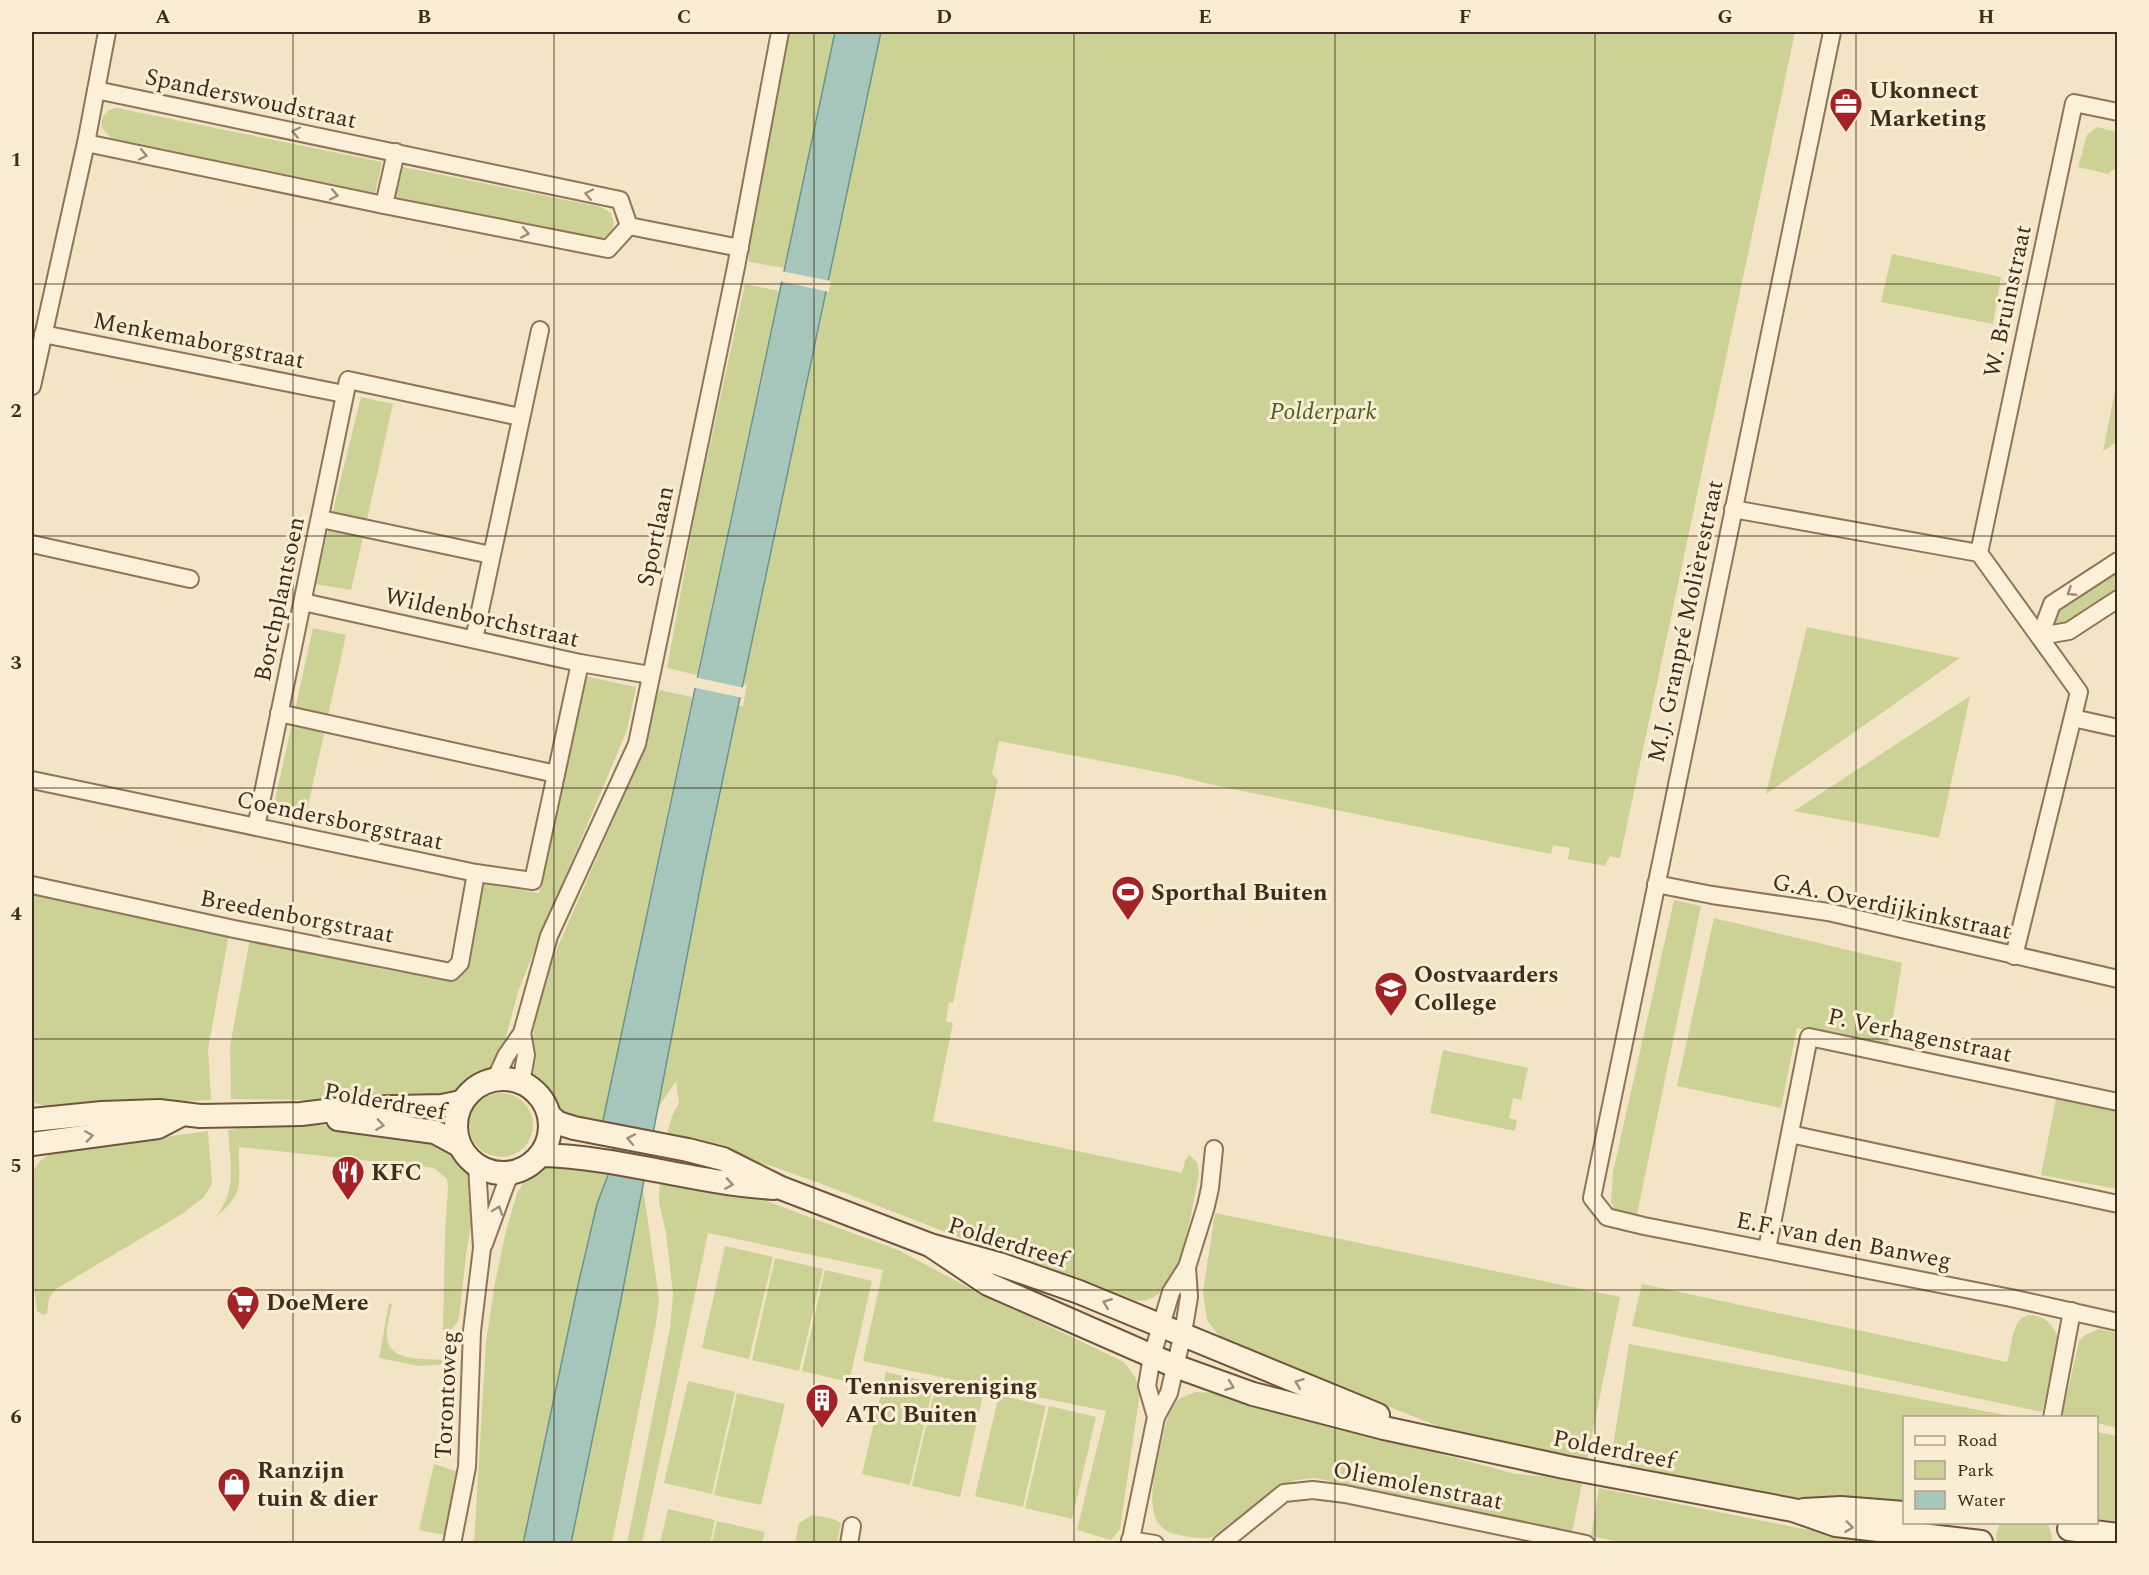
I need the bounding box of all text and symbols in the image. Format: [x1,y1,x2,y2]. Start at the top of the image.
text: A [155,2,171,32]
text: B [417,2,431,32]
text: C [677,2,691,32]
text: D [936,2,952,32]
text: E [1198,2,1212,32]
text: F [1459,2,1471,32]
text: G [1717,2,1733,32]
text: H [1978,2,1994,32]
street label: Spanderswoudstraat [142,59,360,139]
place label: Ukonnect Marketing [1869,73,1986,137]
office icon: Ukonnect Marketing [1828,86,1864,133]
one-way arrow [291,126,301,139]
text: 1 [10,145,22,175]
one-way arrow [138,148,148,161]
one-way arrow [329,188,339,201]
one-way arrow [585,188,595,201]
street label: W. Bruinstraat [1974,222,2042,381]
one-way arrow [520,226,530,239]
street label: Menkemaborgstraat [90,303,308,379]
park label: Polderpark [1269,394,1377,430]
text: 2 [10,396,22,426]
street label: M.J. Granpré Molièrestraat [1638,477,1734,766]
street label: Sportlaan [628,483,684,590]
street label: Borchplantsoen [245,513,315,685]
street label: Wildenborchstraat [381,578,583,658]
one-way arrow [2067,585,2078,596]
text: 3 [10,648,22,678]
street label: Coendersborgstraat [233,782,446,860]
street label: G.A. Overdijkinkstraat [1769,864,2015,950]
sports icon: Sporthal Buiten [1110,874,1146,921]
place label: Sporthal Buiten [1151,875,1328,911]
street label: Breedenborgstraat [197,881,397,953]
text: 4 [10,899,22,929]
place label: Oostvaarders College [1414,957,1559,1021]
school or university icon: Oostvaarders College [1373,970,1409,1017]
street label: P. Verhagenstraat [1824,999,2015,1073]
street label: Polderdreef [321,1074,451,1131]
one-way arrow [375,1118,384,1131]
one-way arrow [85,1130,94,1142]
one-way arrow [627,1133,637,1146]
text: 5 [10,1151,22,1181]
restaurant icon: KFC [330,1154,366,1201]
place label: KFC [371,1155,422,1191]
one-way arrow [724,1177,734,1190]
street label: E.F. van den Banweg [1733,1202,1955,1280]
one-way arrow [490,1205,503,1215]
street label: Polderdreef [943,1208,1074,1279]
supermarket icon: DoeMere [225,1284,261,1331]
place label: DoeMere [266,1285,369,1321]
one-way arrow [1102,1298,1113,1310]
street label: Torontoweg [426,1330,468,1460]
place label: Tennisvereniging ATC Buiten [845,1369,1037,1433]
one-way arrow [1295,1378,1306,1390]
one-way arrow [1224,1379,1235,1392]
building icon: Tennisvereniging ATC Buiten [804,1382,840,1429]
text: 6 [10,1402,22,1432]
legend [1903,1416,2098,1524]
street label: Polderdreef [1550,1421,1680,1480]
text: Road [1957,1427,1998,1454]
street label: Oliemolenstraat [1330,1452,1506,1520]
place label: Ranzijn tuin & dier [257,1453,378,1517]
text: Park [1957,1457,1994,1484]
shop icon: Ranzijn tuin & dier [216,1466,252,1513]
text: Water [1957,1487,2005,1514]
one-way arrow [1844,1520,1854,1533]

